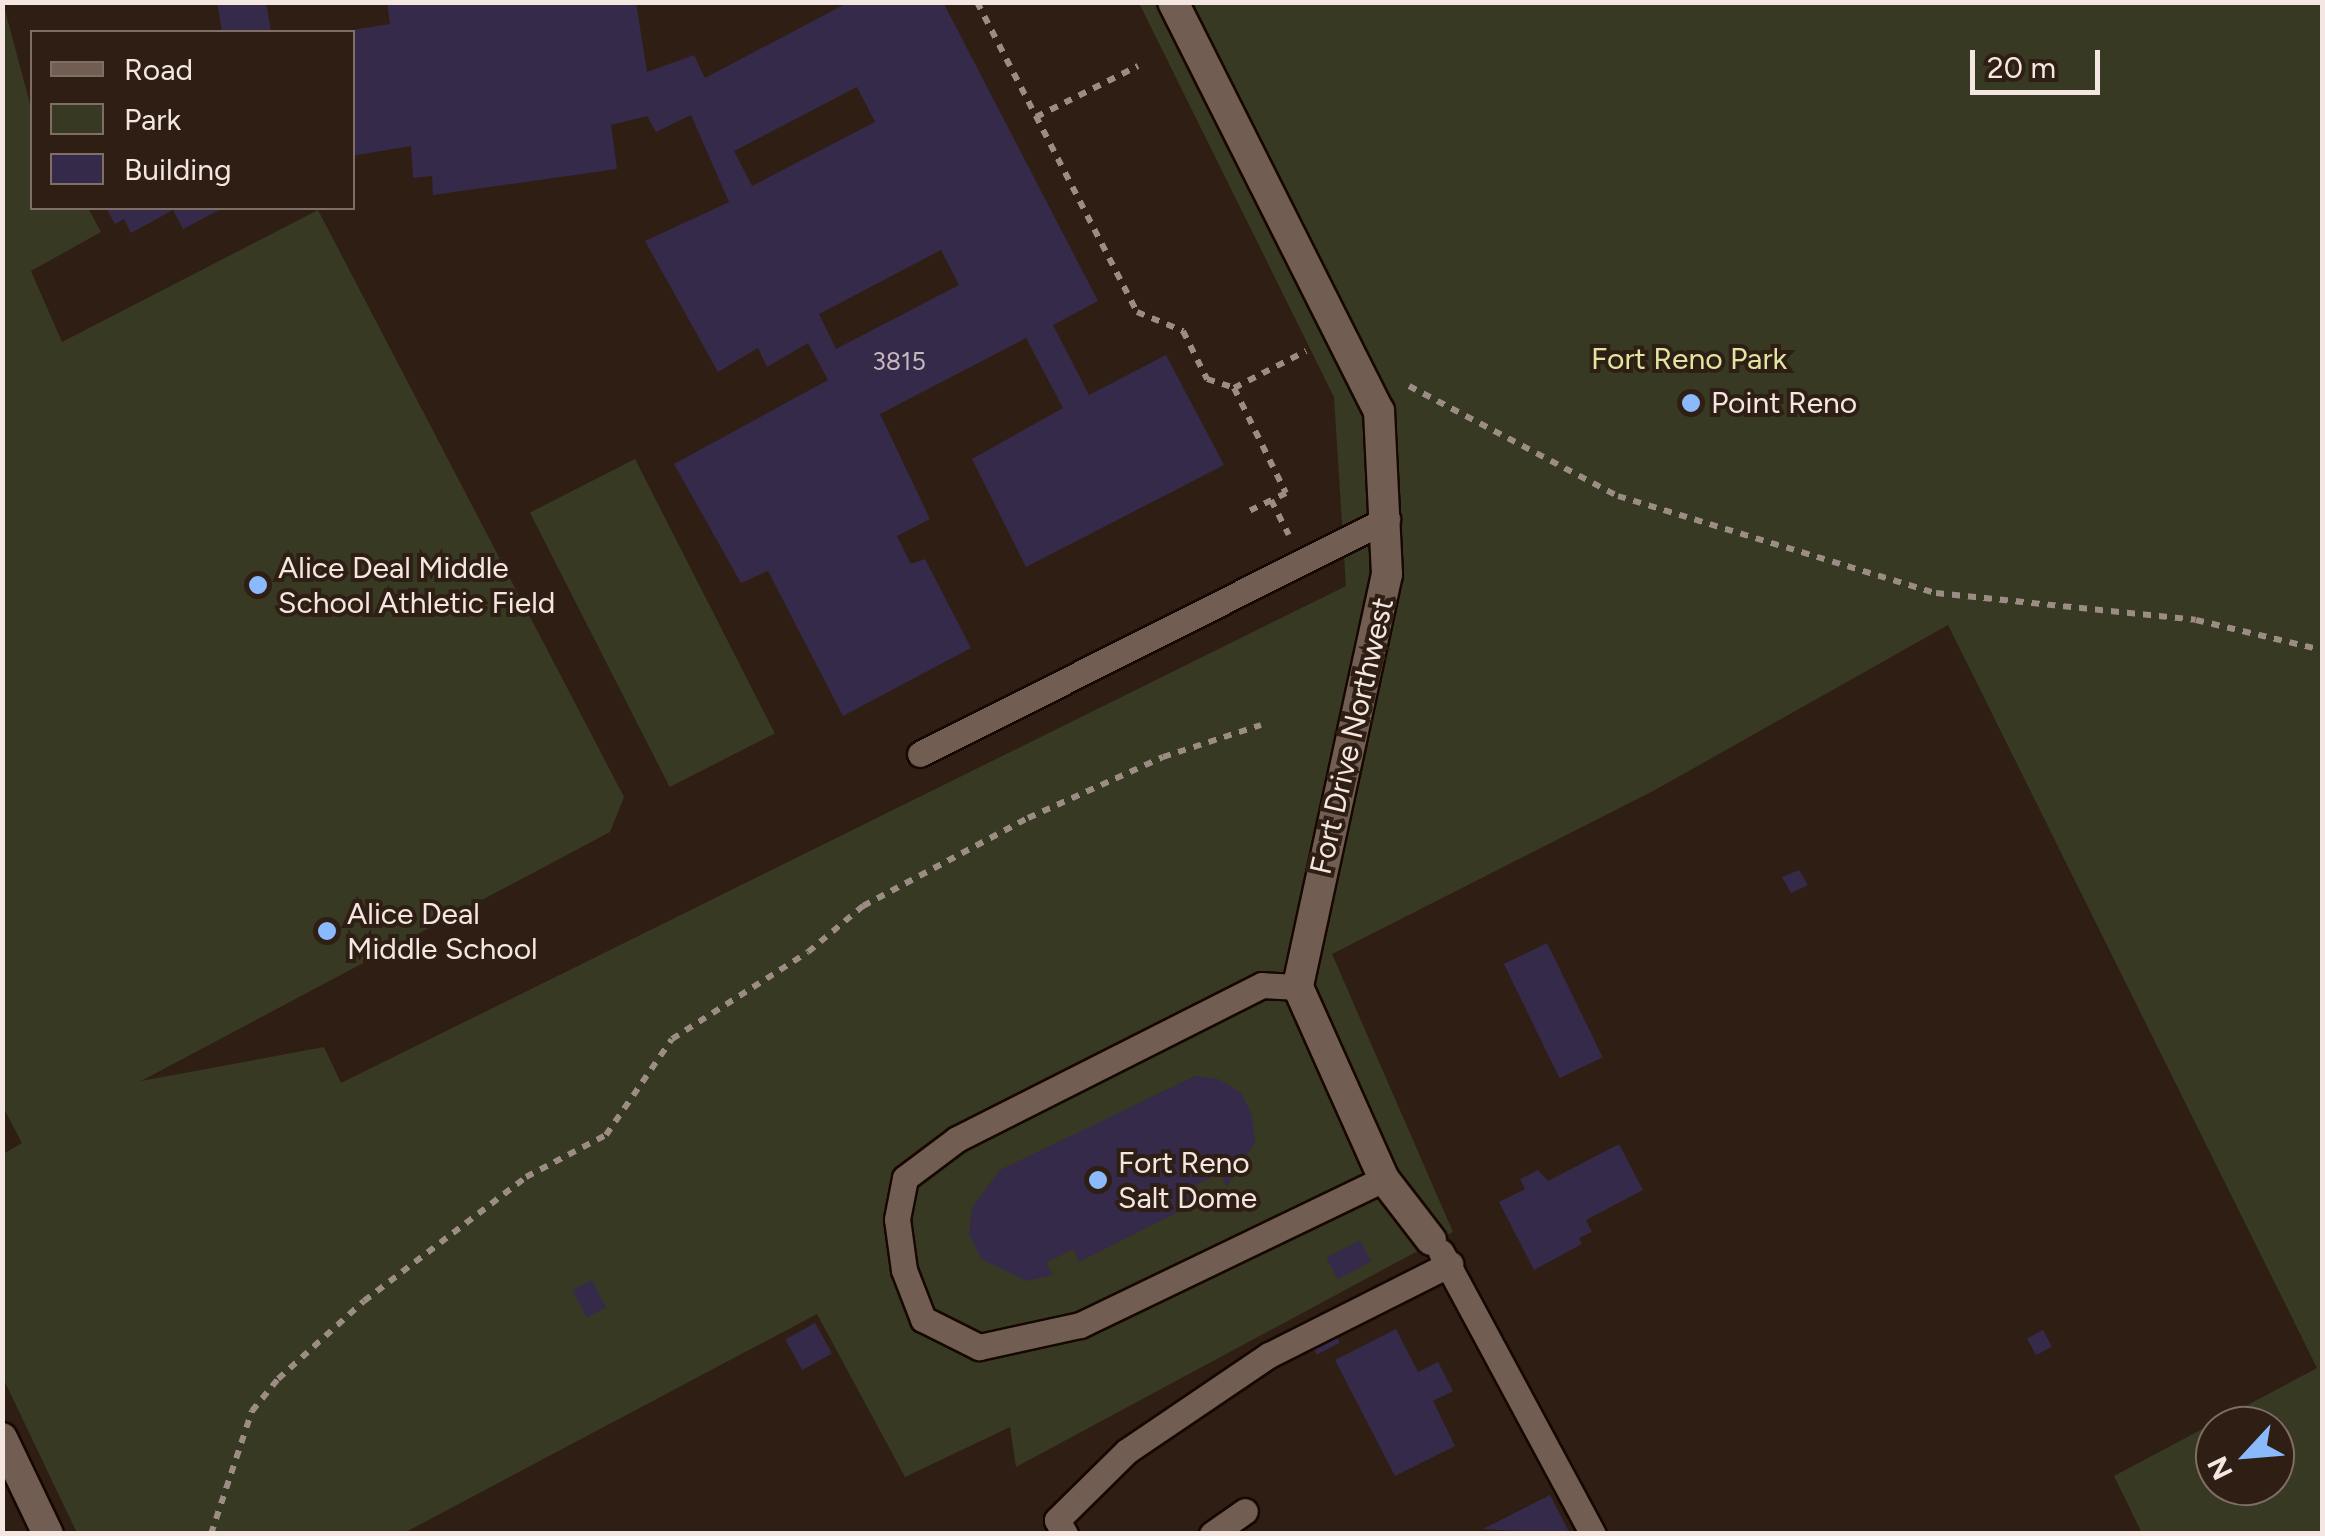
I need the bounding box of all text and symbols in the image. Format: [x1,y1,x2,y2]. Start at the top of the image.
legend [30,30,355,210]
scale bar [1975,30,2105,92]
text: 20 m [1987,49,2056,86]
text: Road [124,51,193,88]
text: Park [124,101,181,138]
text: Building [124,151,232,188]
park label: Fort Reno Park [1591,341,1787,377]
house number: 3815 [872,346,926,376]
place label: Point Reno [1711,385,1857,421]
marker: Point Reno [1680,392,1702,414]
place label: Alice Deal Middle School Athletic Field [278,550,555,620]
marker: Alice Deal Middle School Athletic Field [247,574,269,596]
street label: Fort Drive Northwest [1303,594,1401,878]
place label: Alice Deal Middle School [347,896,538,966]
marker: Alice Deal Middle School [316,920,338,942]
place label: Fort Reno Salt Dome [1118,1145,1257,1216]
marker: Fort Reno Salt Dome [1087,1169,1109,1191]
north arrow [2195,1406,2295,1506]
text: N [2200,1451,2240,1485]

